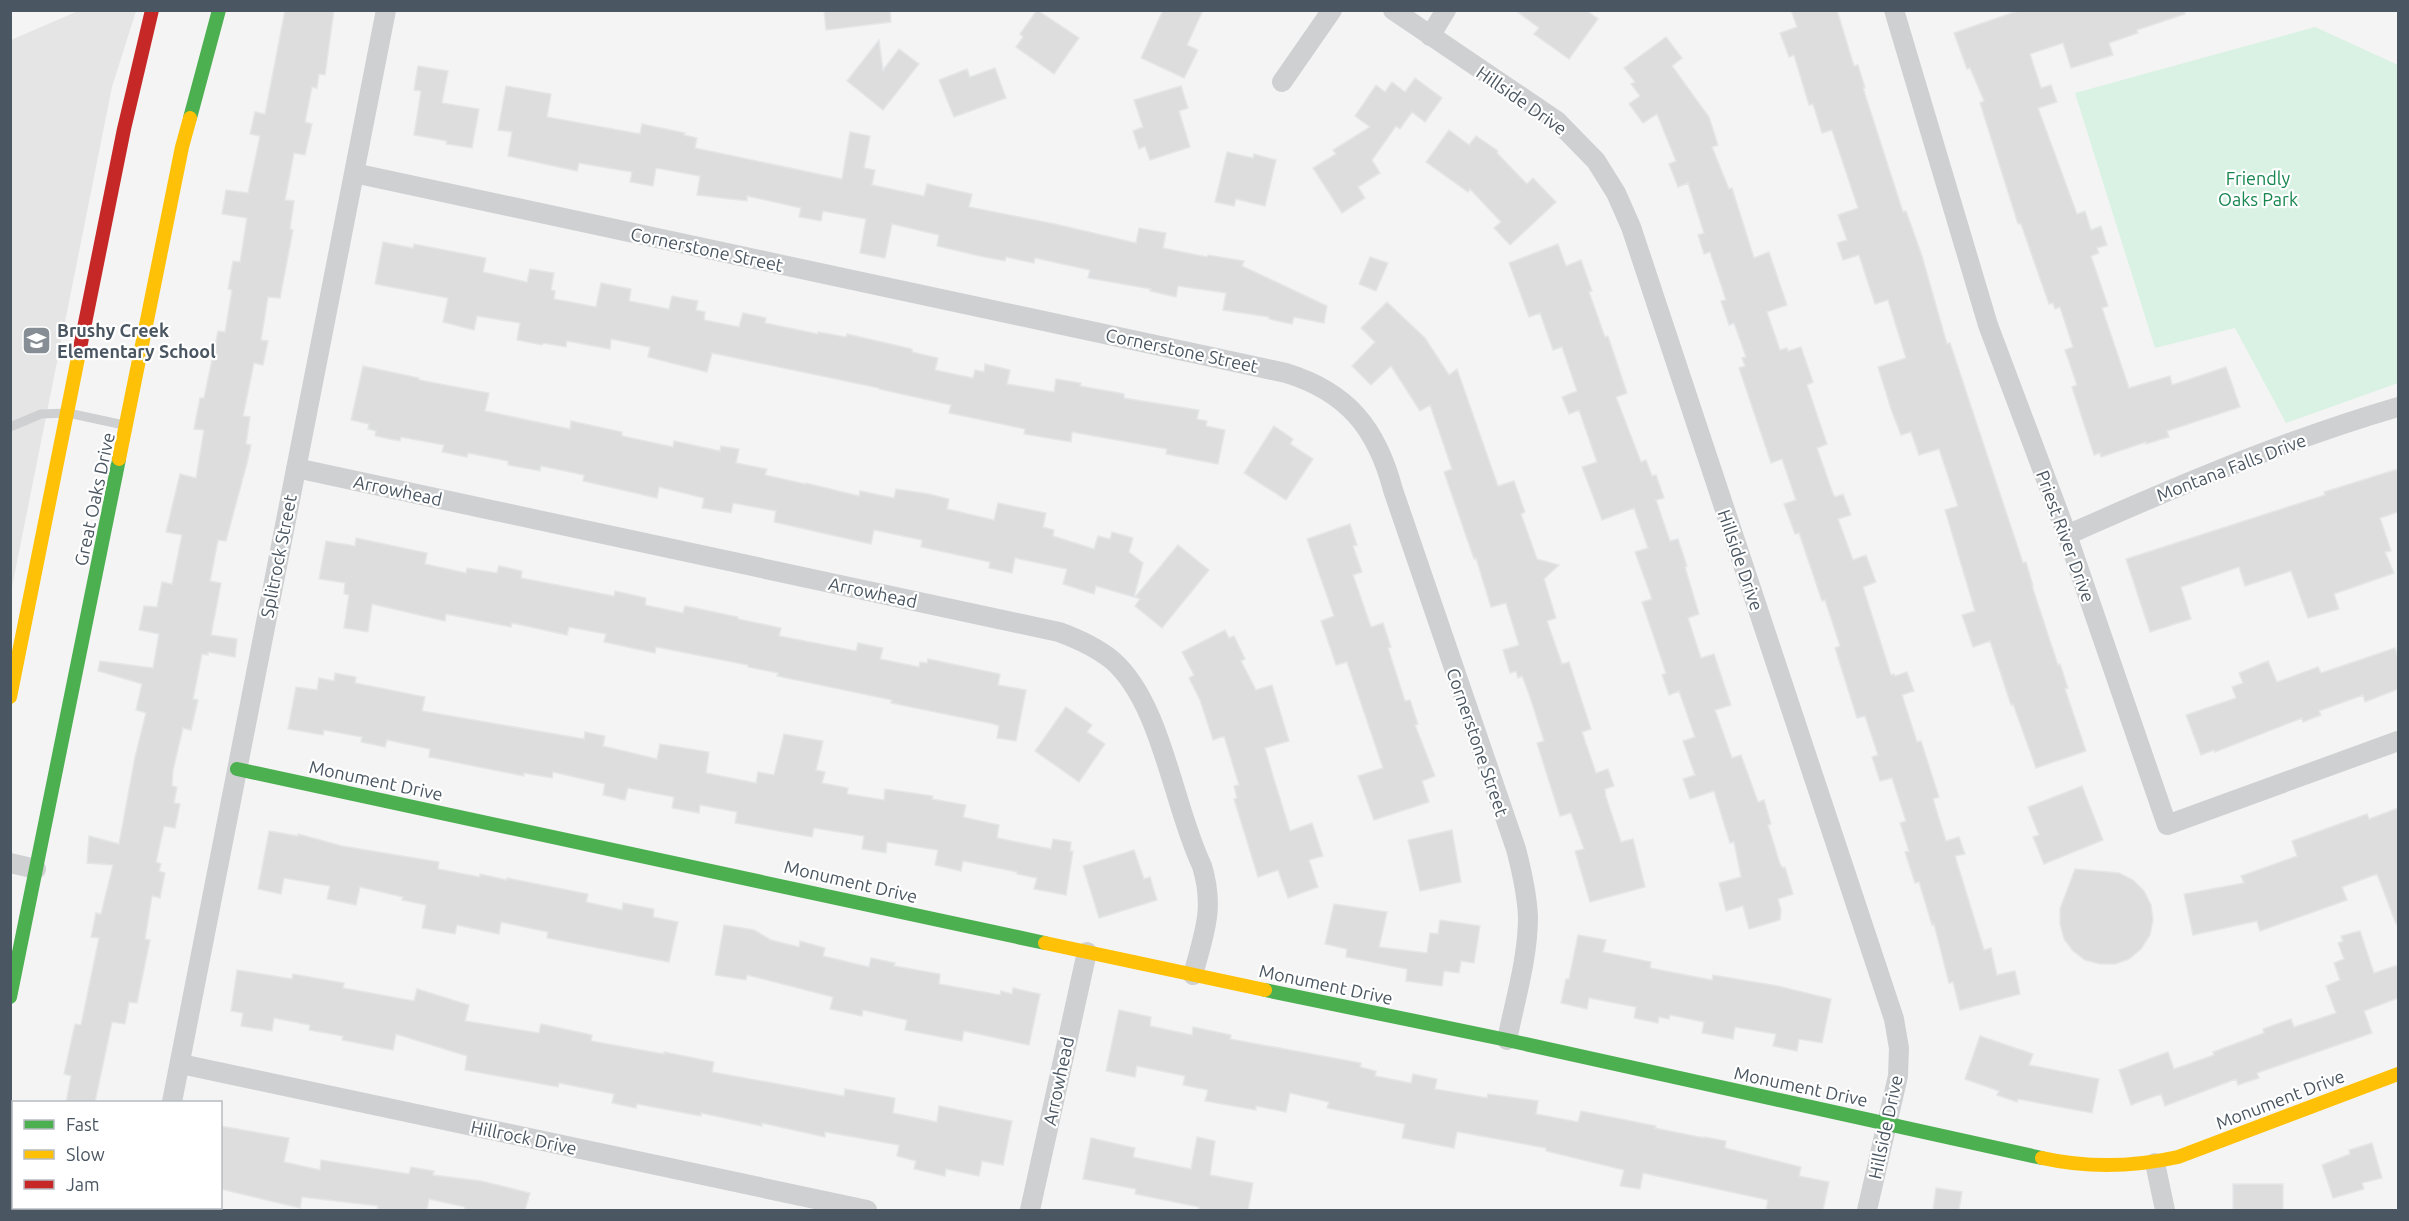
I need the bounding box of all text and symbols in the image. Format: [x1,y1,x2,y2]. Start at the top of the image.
street label: Hillside Drive [1473,61,1571,139]
park label: Friendly Oaks Park [2218,168,2298,209]
street label: Cornerstone Street [629,223,785,275]
place label: Brushy Creek Elementary School [57,320,216,361]
school or university icon: Brushy Creek Elementary School [20,324,52,356]
street label: Cornerstone Street [1104,324,1260,376]
street label: Montana Falls Drive [2153,429,2309,505]
street label: Great Oaks Drive [70,430,118,568]
street label: Priest River Drive [2033,467,2099,605]
street label: Arrowhead [352,471,444,509]
street label: Splitrock Street [256,493,300,619]
street label: Hillside Drive [1714,507,1768,613]
street label: Arrowhead [827,573,919,611]
street label: Cornerstone Street [1443,665,1513,819]
street label: Monument Drive [307,756,445,804]
street label: Monument Drive [782,856,920,906]
street label: Monument Drive [1257,960,1395,1008]
street label: Arrowhead [1039,1035,1077,1127]
street label: Monument Drive [1732,1062,1870,1110]
street label: Monument Drive [2213,1065,2347,1133]
street label: Hillside Drive [1864,1073,1906,1181]
legend [12,1101,222,1209]
text: Fast [66,1114,99,1134]
street label: Hillrock Drive [469,1116,579,1158]
text: Slow [66,1144,105,1164]
text: Jam [66,1174,100,1194]

